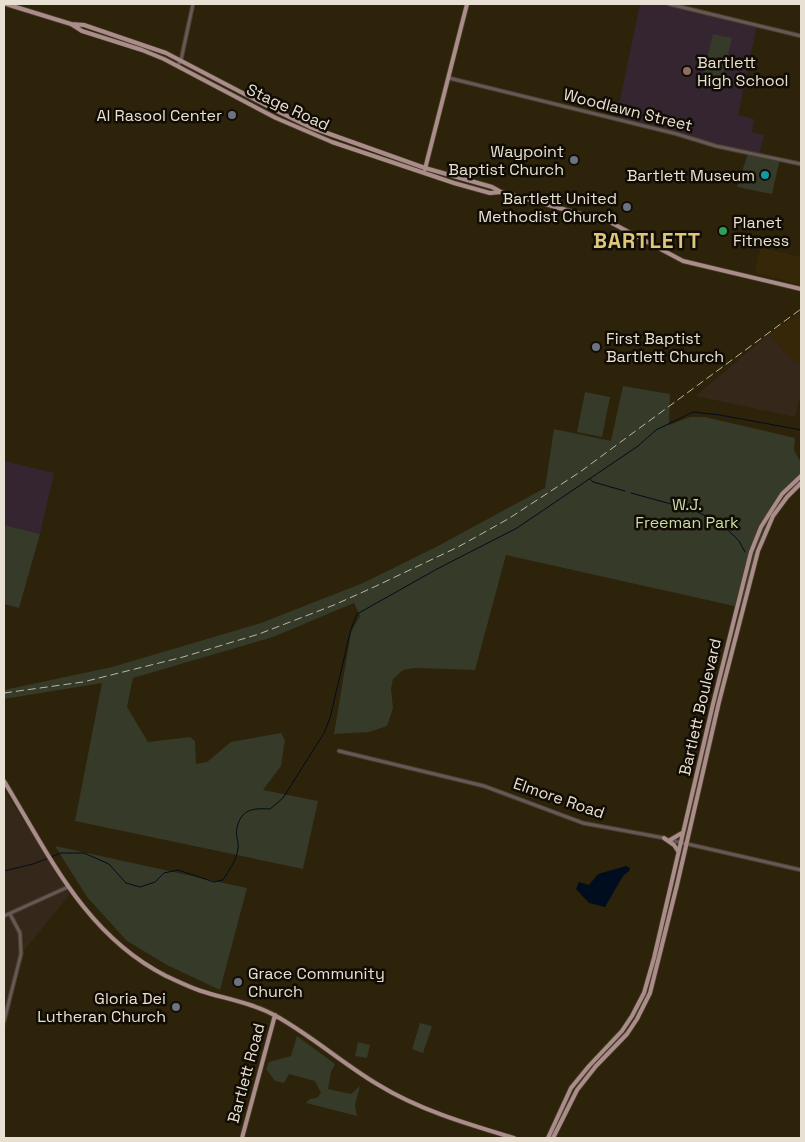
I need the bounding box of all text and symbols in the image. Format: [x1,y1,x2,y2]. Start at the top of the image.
place label: Bartlett High School [697,52,788,91]
marker: Bartlett High School [681,65,693,77]
street label: Stage Road [243,79,333,135]
street label: Woodlawn Street [561,84,695,136]
place label: Al Rasool Center [97,105,222,126]
marker: Al Rasool Center [226,109,238,121]
place label: Waypoint Baptist Church [448,141,564,180]
marker: Waypoint Baptist Church [568,154,580,166]
place label: Bartlett Museum [627,165,755,186]
marker: Bartlett Museum [759,169,771,181]
place label: Bartlett United Methodist Church [478,188,617,227]
marker: Bartlett United Methodist Church [621,201,633,213]
place label: Planet Fitness [733,212,789,251]
marker: Planet Fitness [717,225,729,237]
district label: BARTLETT [593,227,701,254]
place label: First Baptist Bartlett Church [606,328,724,367]
marker: First Baptist Bartlett Church [590,341,602,353]
park label: W.J. Freeman Park [635,494,739,533]
street label: Bartlett Boulevard [674,636,726,778]
street label: Elmore Road [511,773,607,823]
place label: Grace Community Church [248,963,385,1002]
marker: Grace Community Church [232,976,244,988]
place label: Gloria Dei Lutheran Church [37,988,166,1027]
marker: Gloria Dei Lutheran Church [170,1001,182,1013]
street label: Bartlett Road [223,1021,269,1125]

